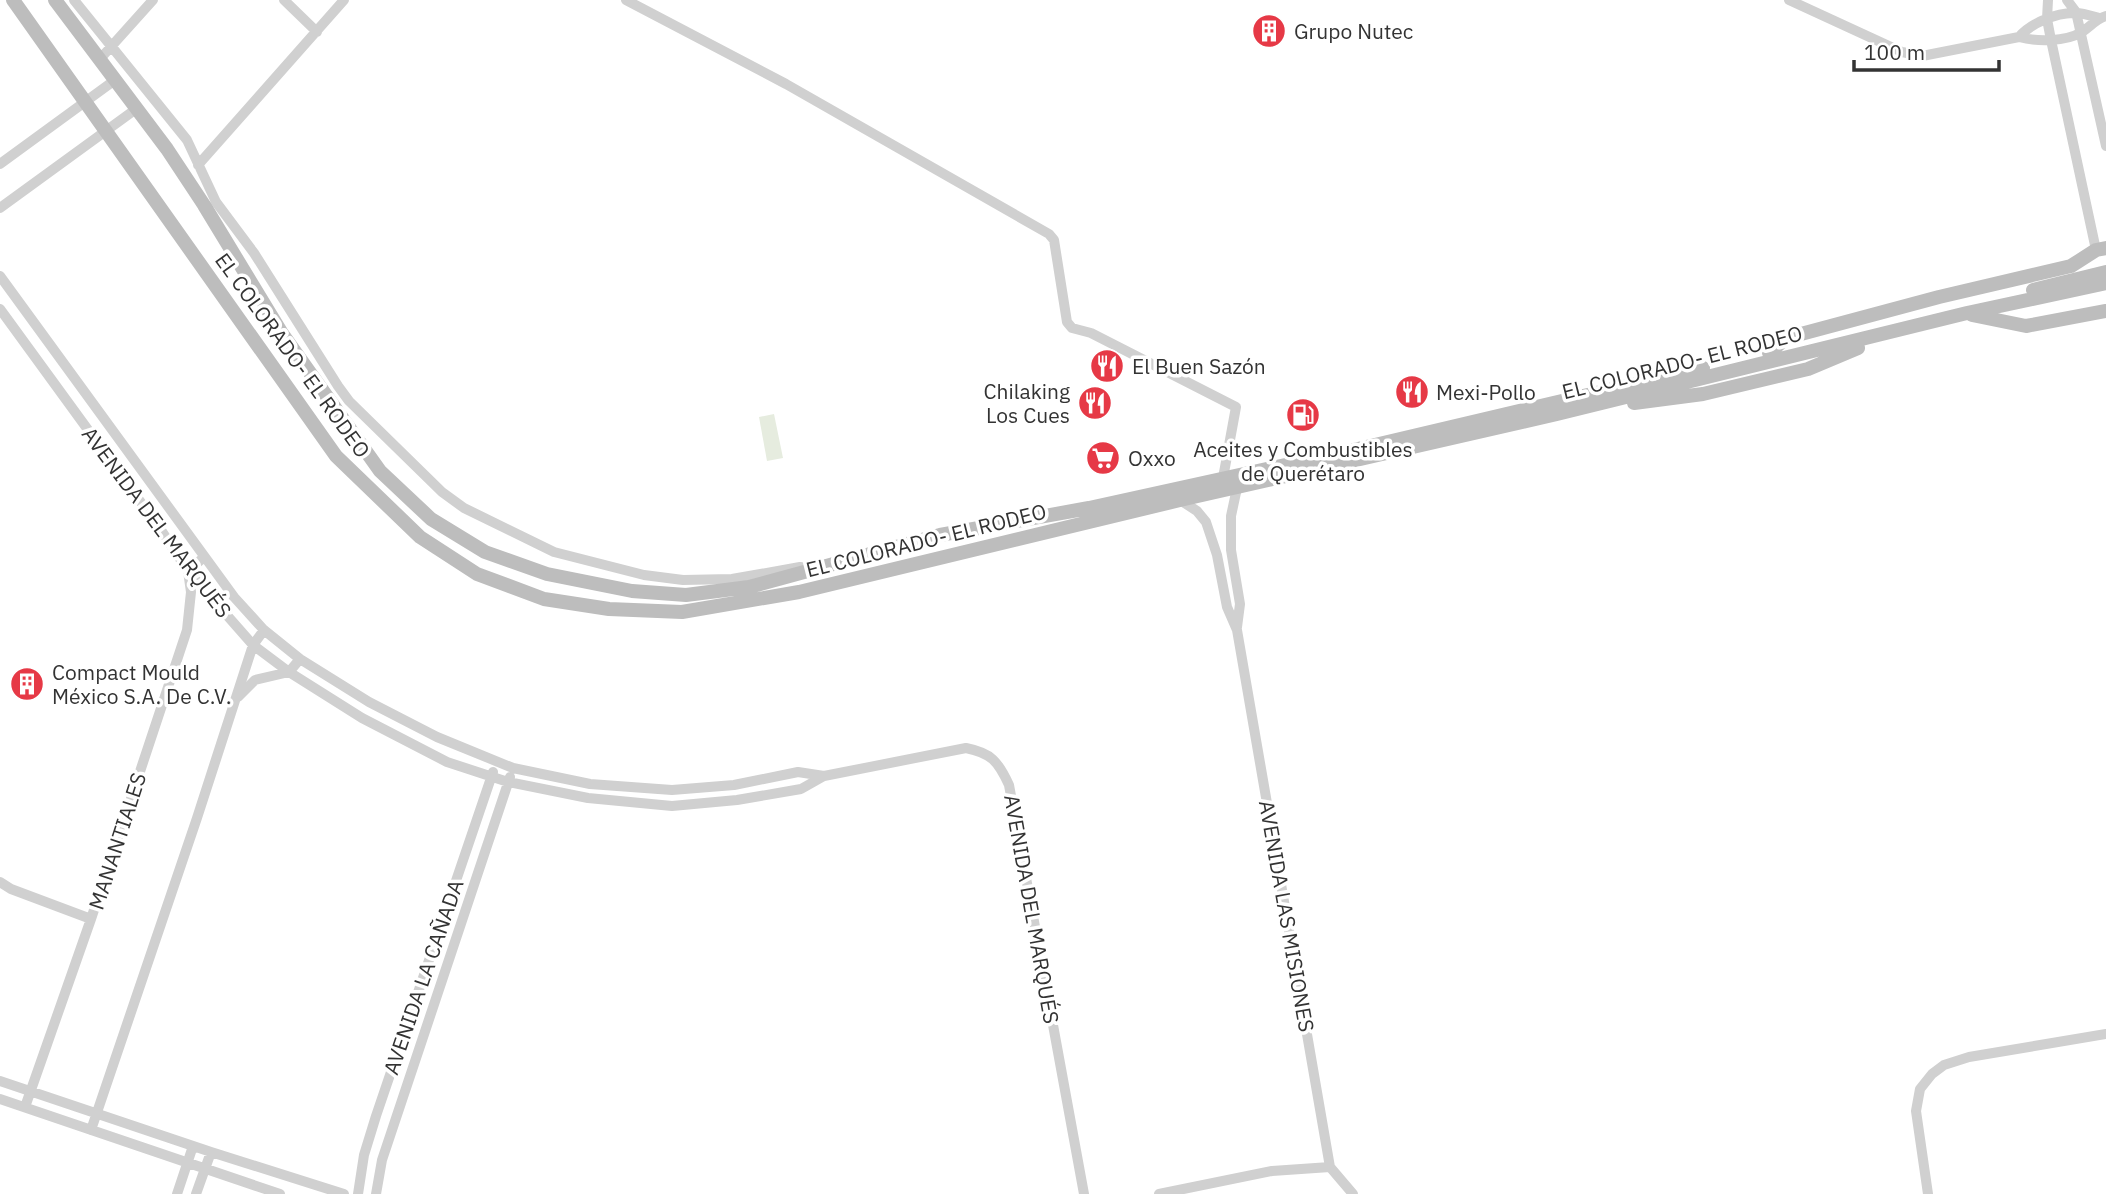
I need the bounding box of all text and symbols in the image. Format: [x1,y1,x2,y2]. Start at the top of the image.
building icon: Grupo Nutec [1250,12,1288,50]
place label: Grupo Nutec [1294,17,1413,45]
scale bar [1854,28,1999,72]
text: 100 m [1864,38,1925,66]
street label: EL COLORADO- EL RODEO [209,247,377,463]
street label: EL COLORADO- EL RODEO [1559,319,1805,405]
restaurant icon: El Buen Sazón [1088,347,1126,385]
place label: El Buen Sazón [1132,352,1266,380]
restaurant icon: Mexi-Pollo [1393,373,1431,411]
place label: Chilaking Los Cues [984,377,1070,429]
place label: Mexi-Pollo [1436,378,1536,406]
restaurant icon: Chilaking Los Cues [1076,384,1114,422]
fuel station icon: Aceites y Combustibles de Querétaro [1284,396,1322,434]
street label: AVENIDA DEL MARQUÉS [76,421,238,623]
place label: Aceites y Combustibles de Querétaro [1193,435,1413,487]
supermarket icon: Oxxo [1084,439,1122,477]
place label: Oxxo [1128,444,1176,472]
street label: EL COLORADO- EL RODEO [803,497,1049,583]
place label: Compact Mould México S.A. De C.V. [52,658,231,710]
building icon: Compact Mould México S.A. De C.V. [8,665,46,703]
street label: MANANTIALES [82,769,152,913]
street label: AVENIDA DEL MARQUÉS [998,792,1066,1026]
street label: AVENIDA LAS MISIONES [1253,798,1321,1034]
street label: AVENIDA LA CAÑADA [376,876,470,1078]

